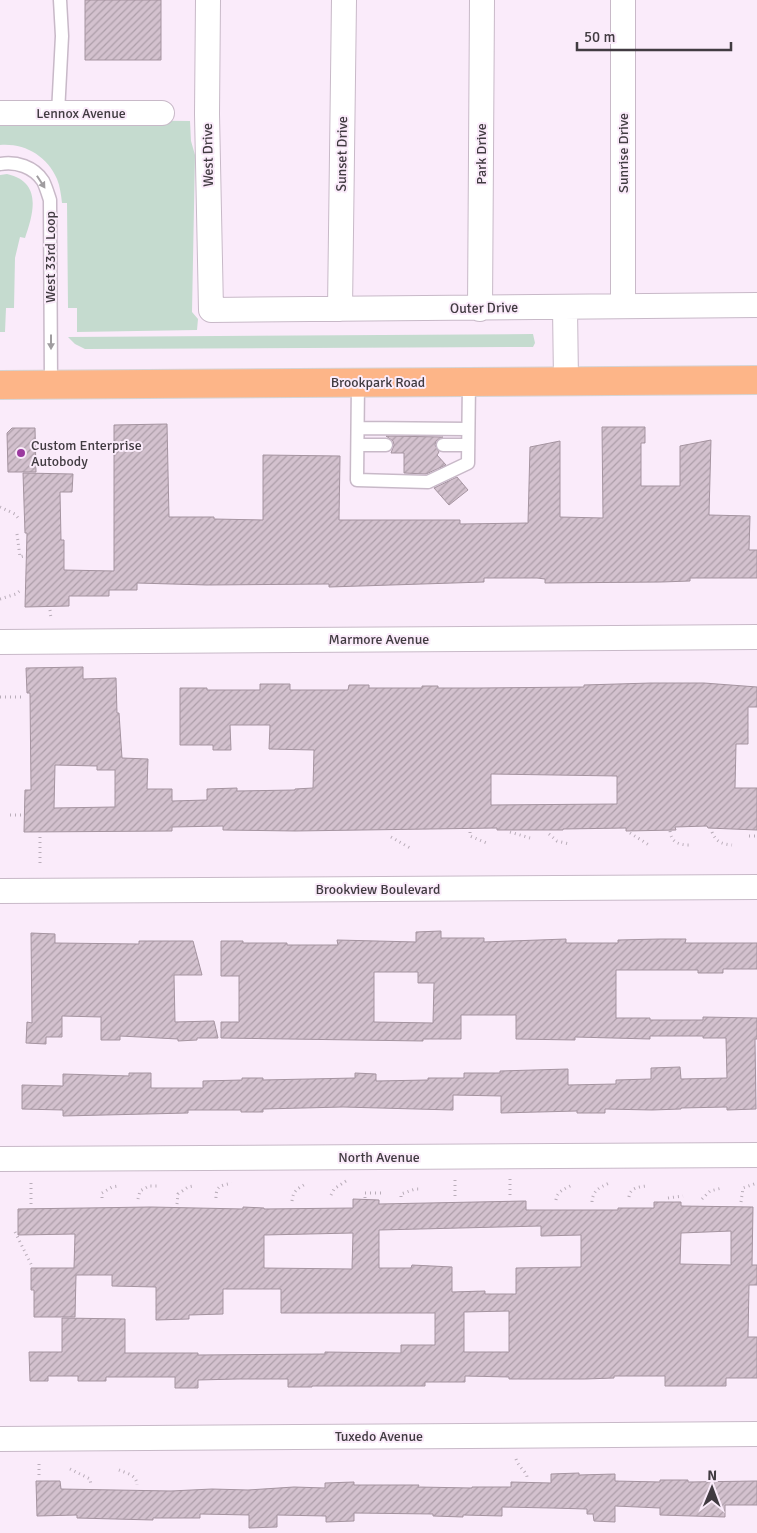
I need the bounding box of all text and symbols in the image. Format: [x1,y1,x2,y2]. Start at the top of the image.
scale bar [577,20,731,52]
text: 50 m [584,28,615,46]
street label: Lennox Avenue [36,105,126,122]
street label: Sunrise Drive [615,113,632,193]
street label: Sunset Drive [333,116,351,192]
street label: West Drive [199,123,217,187]
street label: Park Drive [473,123,490,185]
one-way arrow [36,175,46,188]
street label: West 33rd Loop [42,211,59,303]
street label: Outer Drive [450,299,518,317]
one-way arrow [47,334,55,350]
street label: Brookpark Road [331,374,425,391]
place label: Custom Enterprise Autobody [31,437,142,470]
marker: Custom Enterprise Autobody [15,447,27,459]
street label: Marmore Avenue [329,631,429,648]
street label: Brookview Boulevard [316,881,440,898]
street label: North Avenue [338,1149,420,1166]
street label: Tuxedo Avenue [335,1428,423,1445]
north arrow [687,1463,737,1513]
text: N [707,1467,717,1484]

